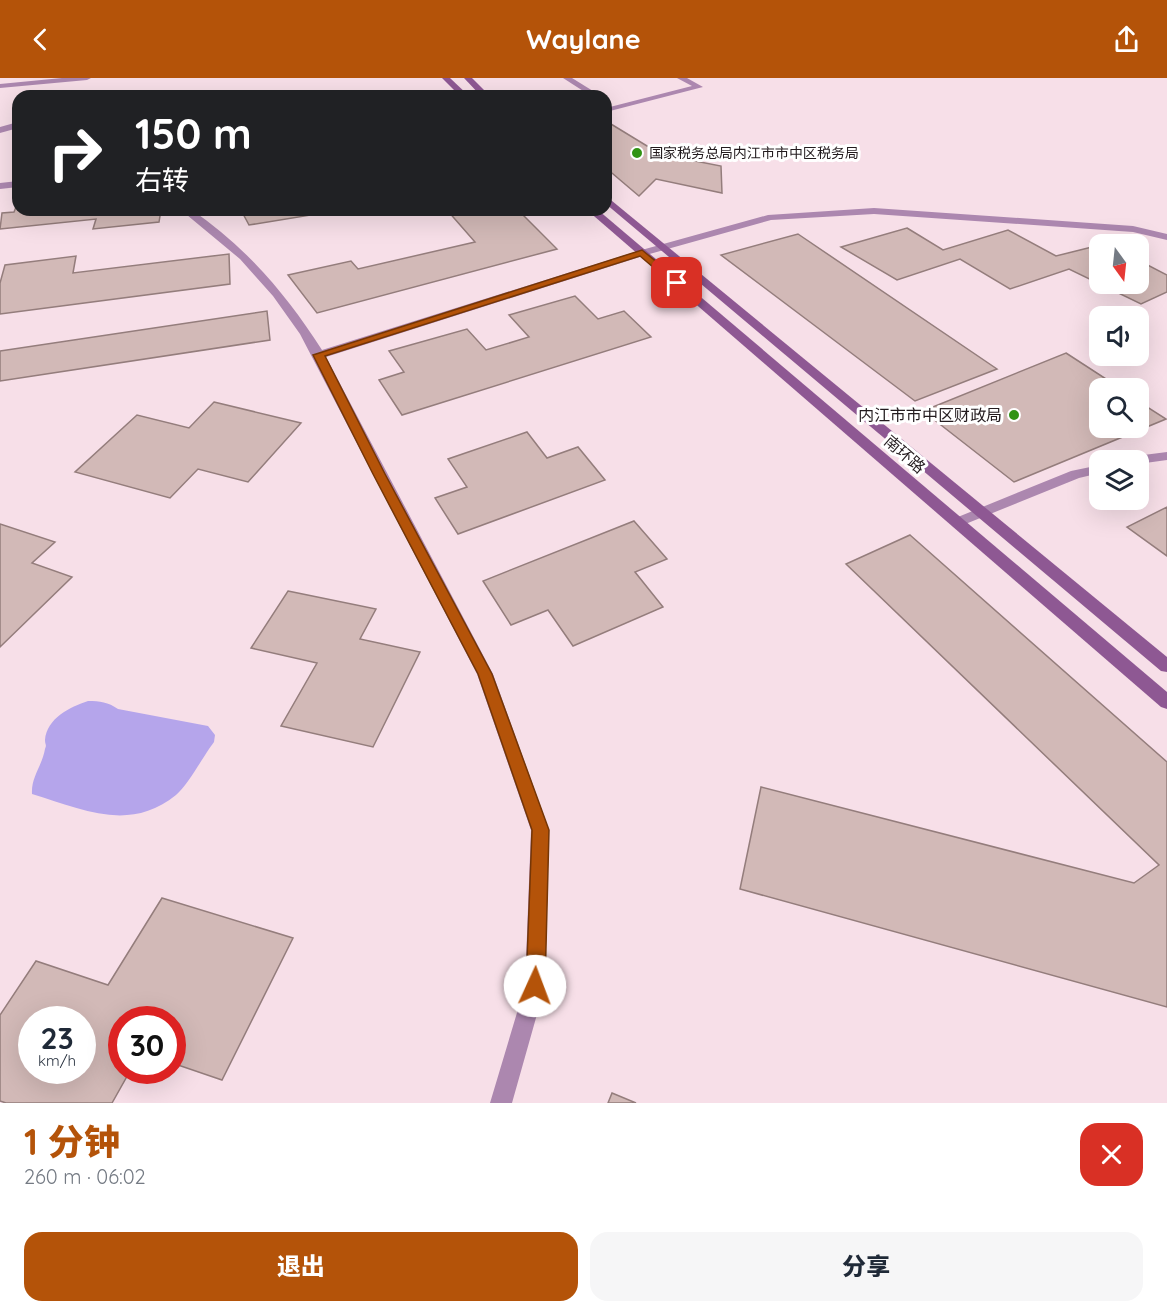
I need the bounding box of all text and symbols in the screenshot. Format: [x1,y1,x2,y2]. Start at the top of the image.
text: Waylane [526,22,641,56]
icon: back [24,23,57,56]
icon: share [1110,23,1143,56]
text: 150 m [135,107,252,160]
icon: right [36,114,114,192]
place label: 国家税务总局内江市市中区税务局 [649,144,859,162]
marker: 国家税务总局内江市市中区税务局 [630,146,644,160]
text: 右转 [135,163,189,197]
north arrow [1089,234,1149,294]
map controls [1089,234,1149,510]
pin [651,257,702,308]
icon: arrive [660,266,693,299]
button: sound [1089,306,1149,366]
button: search [1089,378,1149,438]
place label: 内江市市中区财政局 [858,405,1002,425]
marker: 内江市市中区财政局 [1007,408,1021,422]
street label: 南环路 [880,431,930,477]
button: layers [1089,450,1149,510]
position arrow [503,954,567,1018]
speed limit sign: 30 [108,1006,186,1084]
text: 23 [40,1019,74,1057]
text: km/h [38,1051,76,1070]
text: 1 分钟 [24,1119,120,1164]
button: close [1080,1123,1143,1186]
text: 260 m · 06:02 [24,1164,146,1189]
button: 退出 [24,1232,578,1301]
button: 分享 [590,1232,1143,1301]

